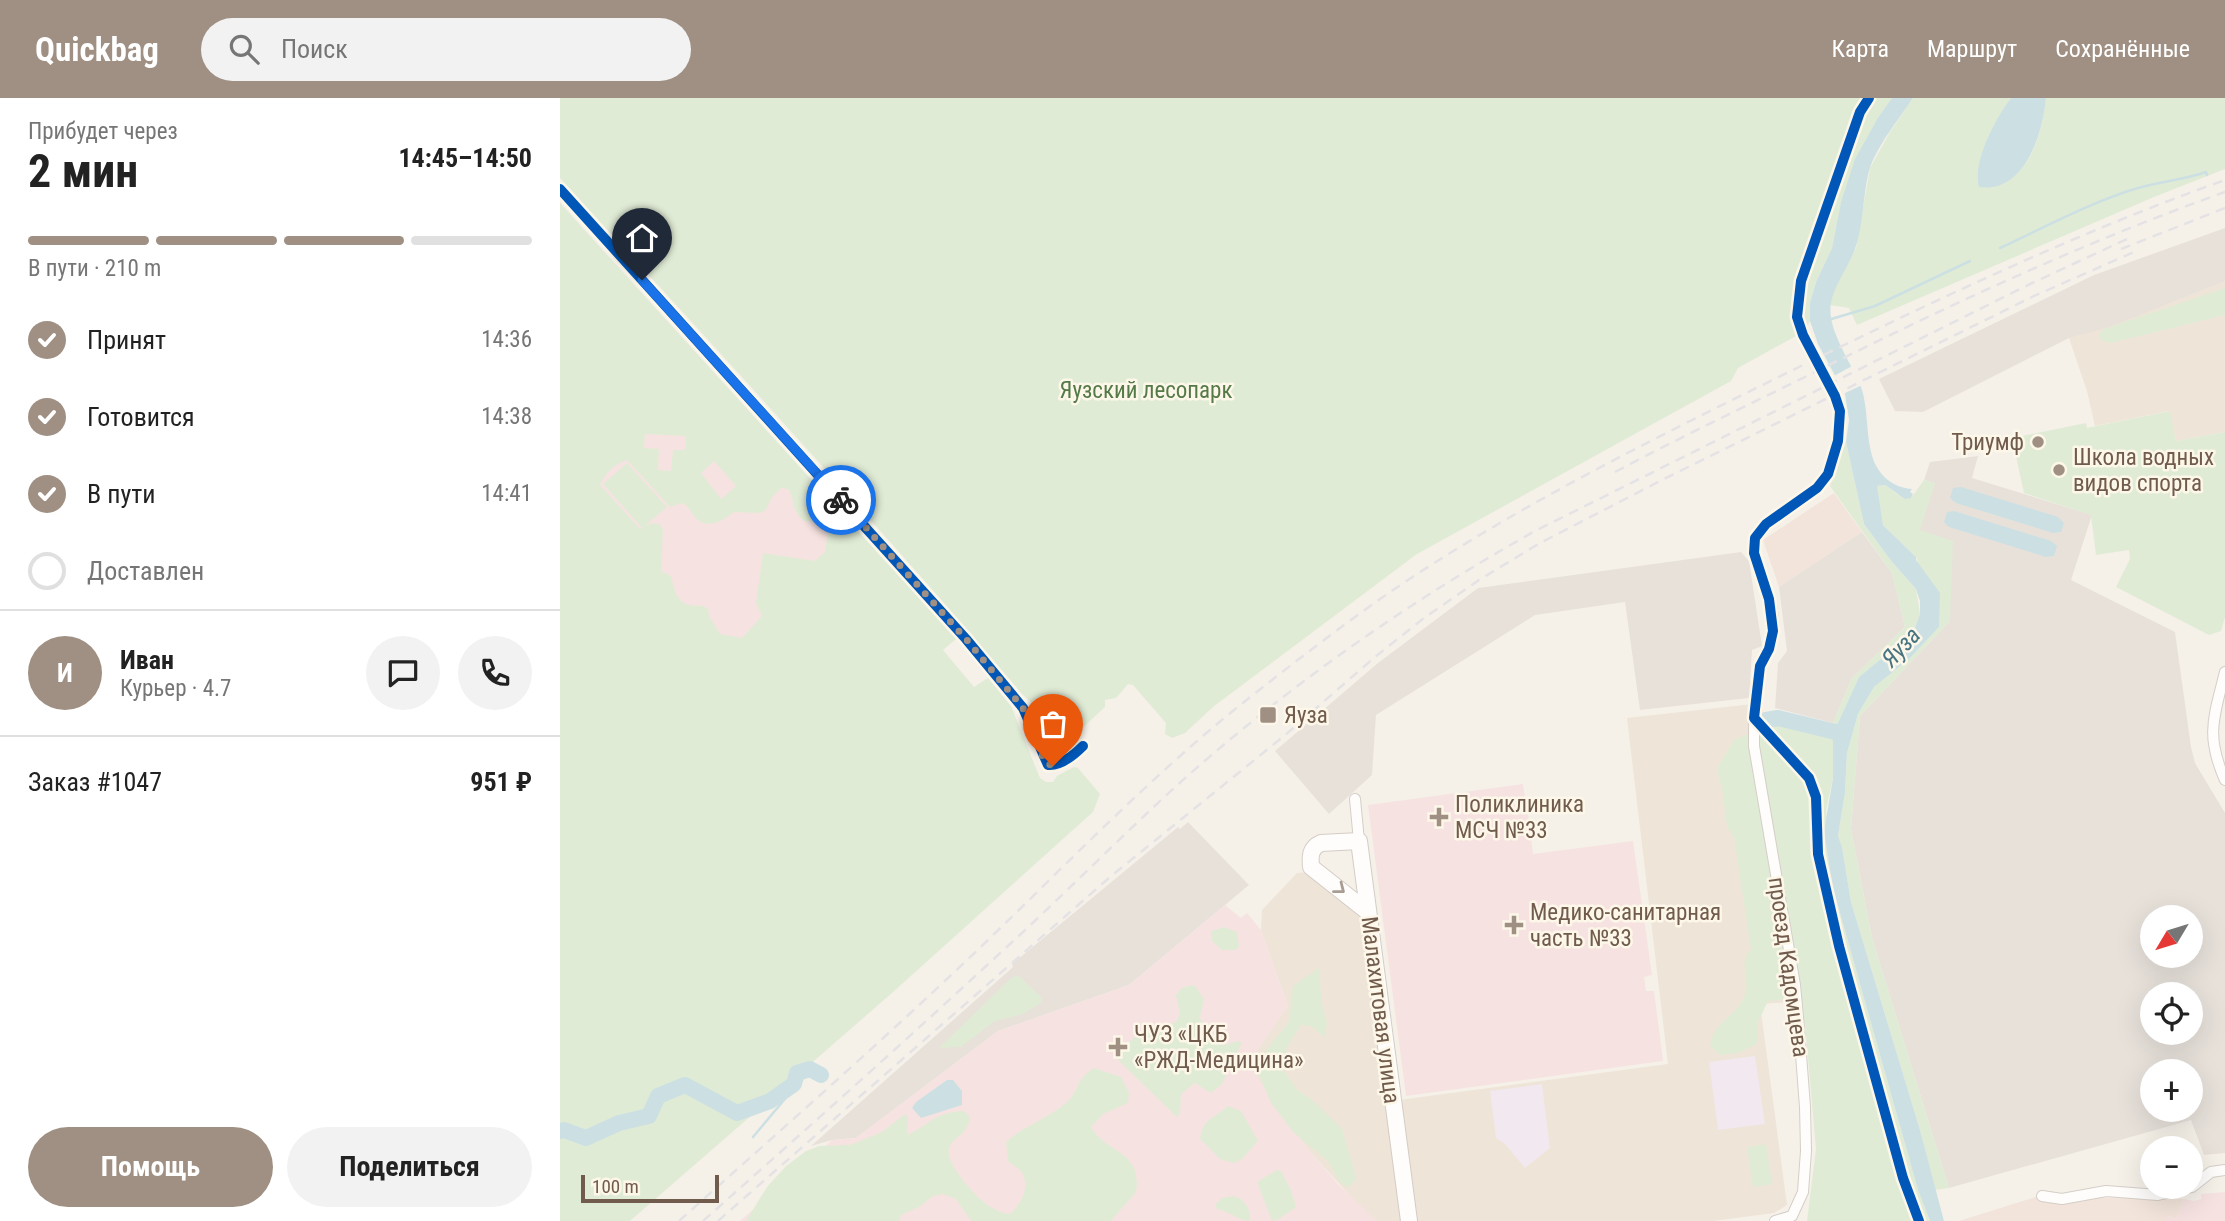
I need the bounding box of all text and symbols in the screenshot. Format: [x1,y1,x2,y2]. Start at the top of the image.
search box [201,18,691,81]
text: Quickbag [35,30,159,69]
icon: search [225,30,263,68]
text: Поиск [281,34,348,64]
text: Карта [1832,35,1889,63]
text: Маршрут [1927,35,2017,63]
text: Сохранённые [2055,35,2190,63]
text: Прибудет через [28,118,178,145]
text: 14:45–14:50 [398,143,532,173]
text: 2 мин [28,144,138,198]
pin [612,208,672,280]
icon: home [623,219,661,257]
text: В пути · 210 m [28,255,161,282]
icon: check [28,321,66,359]
text: Принят [87,325,166,355]
text: 14:36 [481,326,532,353]
park label: Яузский лесопарк [1060,377,1232,404]
icon: check [28,398,66,436]
text: Готовится [87,402,195,432]
text: 14:38 [481,403,532,430]
place label: Триумф [1951,429,2024,456]
marker: Триумф [2030,434,2046,450]
place label: Школа водных видов спорта [2073,444,2214,497]
marker: Школа водных видов спорта [2051,462,2067,478]
courier [806,465,876,535]
icon: check [28,475,66,513]
text: В пути [87,479,156,509]
text: 14:41 [481,480,532,507]
icon: bike [822,481,860,519]
text: Доставлен [87,556,204,586]
water label: Яуза [1875,621,1926,673]
button: chat [366,636,440,710]
button: phone [458,636,532,710]
text: Иван [120,645,174,675]
text: И [57,658,73,688]
text: Курьер · 4.7 [120,675,231,702]
pin [1023,694,1083,766]
place label: Яуза [1284,702,1328,729]
icon: bag [1034,705,1072,743]
marker: Яуза [1258,705,1278,725]
text: Заказ #1047 [28,767,162,797]
text: 951 ₽ [470,767,532,797]
place label: Поликлиника МСЧ №33 [1455,791,1584,844]
marker: Поликлиника МСЧ №33 [1429,807,1449,827]
street label: проезд Кадомцева [1763,875,1814,1059]
one-way arrow [1332,881,1344,894]
place label: Медико-санитарная часть №33 [1530,899,1721,952]
north arrow [2140,905,2203,968]
map controls [2140,905,2203,1199]
street label: Малахитовая улица [1356,915,1405,1105]
marker: Медико-санитарная часть №33 [1504,915,1524,935]
button: locate [2140,982,2203,1045]
place label: ЧУЗ «ЦКБ «РЖД-Медицина» [1134,1021,1304,1074]
marker: ЧУЗ «ЦКБ «РЖД-Медицина» [1108,1037,1128,1057]
button: + [2140,1059,2203,1122]
button: Помощь [28,1127,273,1207]
button: Поделиться [287,1127,532,1207]
button: − [2140,1136,2203,1199]
scale bar [581,1172,719,1204]
text: 100 m [592,1175,639,1198]

